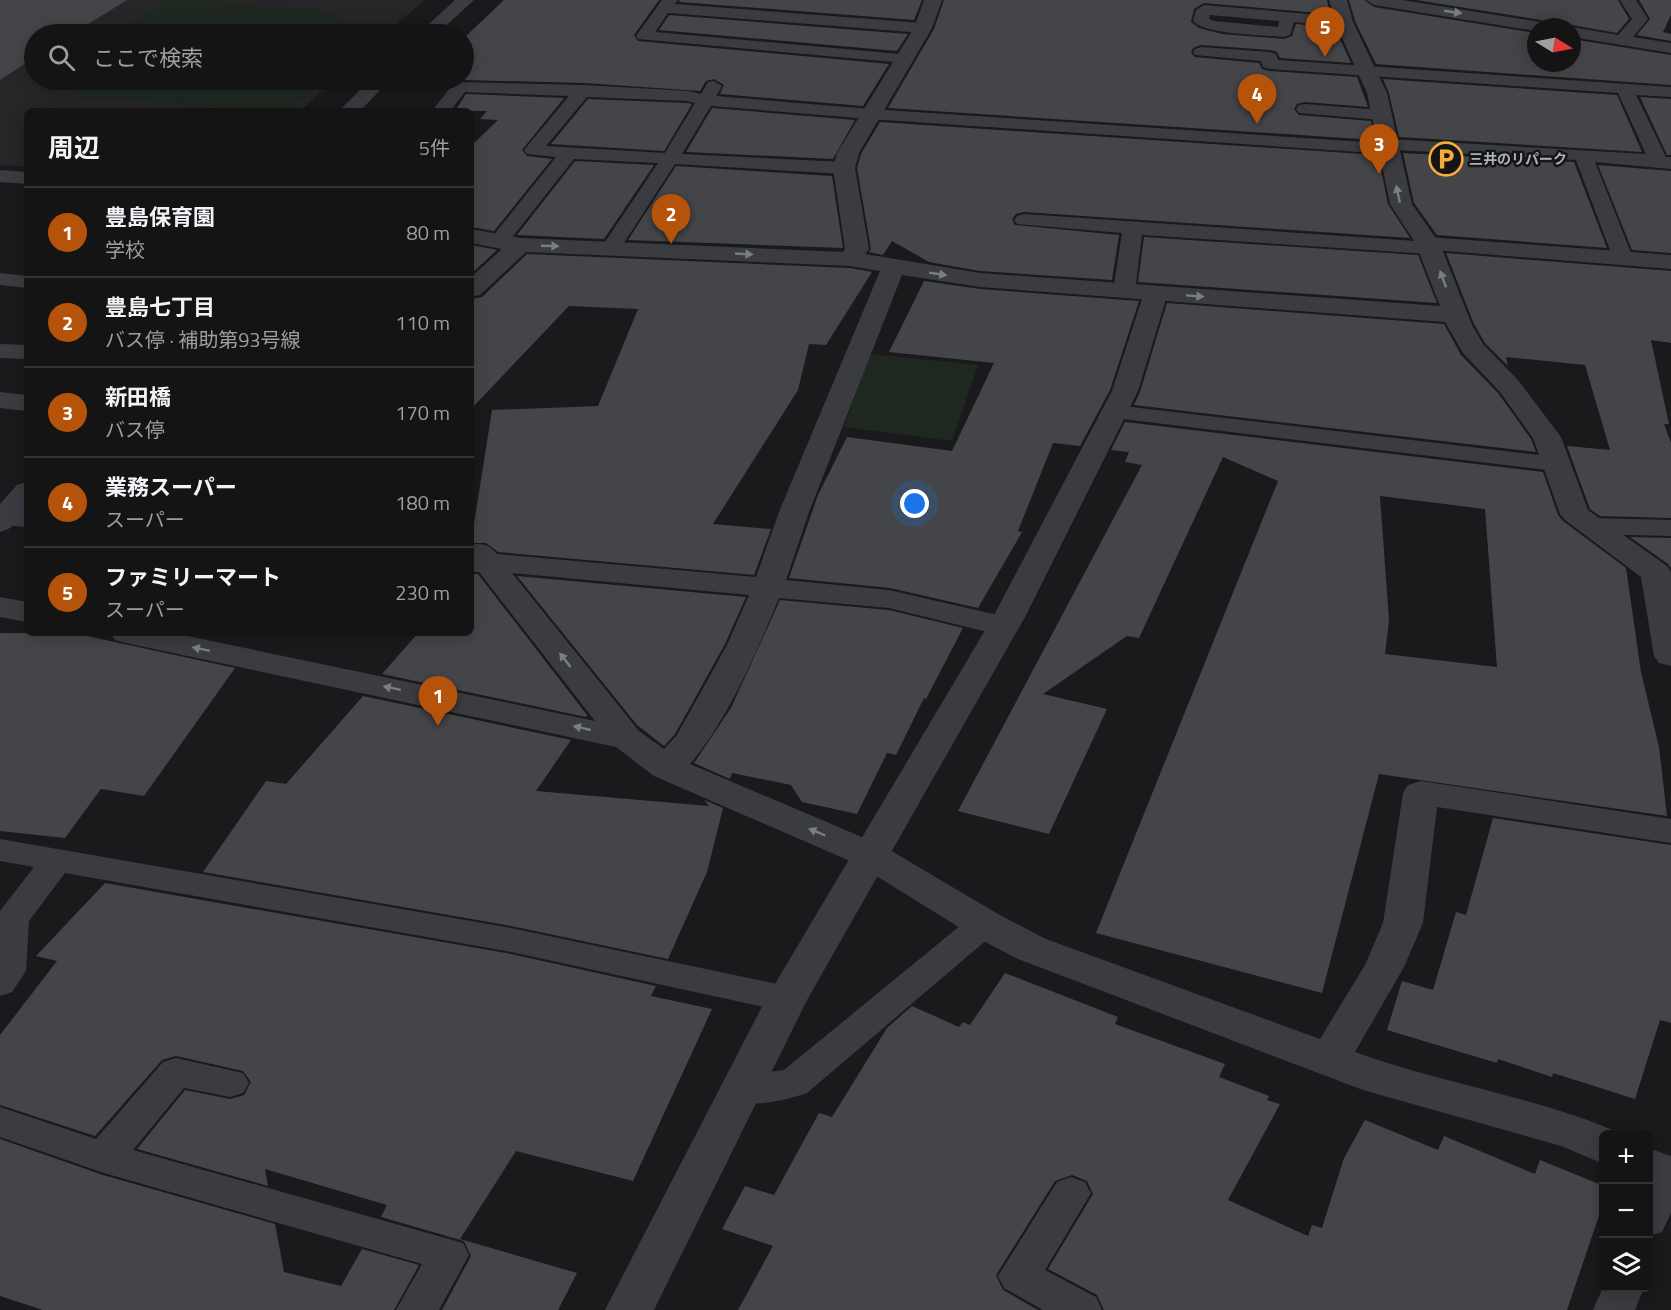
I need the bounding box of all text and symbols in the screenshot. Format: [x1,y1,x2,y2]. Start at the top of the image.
pin: 5 [1306,8,1344,57]
one-way arrow [1444,8,1463,17]
north arrow [1527,18,1581,72]
search box [24,24,474,90]
icon: search [45,41,78,74]
text: ここで検索 [93,41,203,75]
pin: 4 [1238,74,1276,124]
pin: 3 [1360,124,1398,174]
text: 周辺 [48,128,100,167]
text: 5件 [419,132,450,163]
parking icon: 三井のリパーク [1428,141,1464,177]
place label: 三井のリパーク [1469,148,1567,169]
one-way arrow [1393,185,1403,203]
pin: 2 [652,194,690,244]
text: 豊島保育園 [105,200,215,234]
text: 1 [62,217,73,248]
text: 80 m [406,217,450,248]
text: 学校 [105,234,145,265]
one-way arrow [540,242,559,251]
one-way arrow [735,250,754,259]
one-way arrow [929,269,948,278]
one-way arrow [1437,270,1447,288]
text: 豊島七丁目 [105,290,215,324]
one-way arrow [1186,291,1205,301]
text: 2 [62,307,73,338]
text: 110 m [395,307,450,338]
text: バス停 · 補助第93号線 [105,324,301,355]
text: 新田橋 [105,380,171,414]
text: 3 [62,397,73,428]
text: 170 m [395,397,450,428]
text: バス停 [105,414,165,445]
text: 業務スーパー [105,470,237,504]
text: 4 [62,487,73,518]
text: 180 m [395,487,450,518]
your location [900,489,929,518]
text: スーパー [105,504,185,535]
text: ファミリーマート [105,560,281,594]
text: 5 [62,577,73,608]
text: 230 m [395,577,450,608]
text: スーパー [105,594,185,625]
one-way arrow [191,643,210,653]
one-way arrow [558,652,571,668]
pin: 1 [418,676,458,726]
one-way arrow [382,683,401,692]
one-way arrow [573,723,592,732]
one-way arrow [807,827,825,837]
map controls [1599,1130,1653,1292]
button: + [1599,1130,1653,1184]
button: − [1599,1184,1653,1238]
button: layers [1599,1238,1653,1292]

